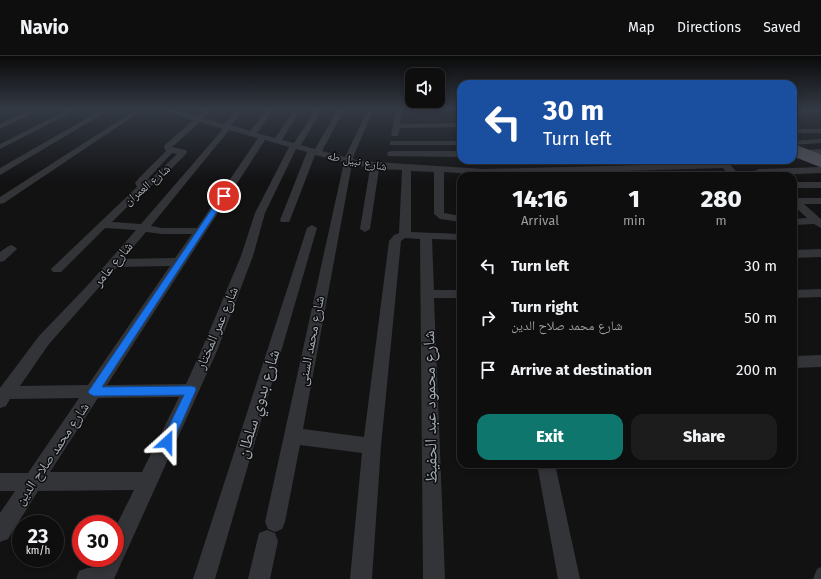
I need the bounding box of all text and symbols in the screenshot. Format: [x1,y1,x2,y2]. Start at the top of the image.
text: Navio [20,16,69,39]
text: Map [628,19,655,36]
text: Directions [677,19,741,36]
text: Saved [763,19,801,36]
map controls [405,68,445,108]
button: sound [405,68,445,108]
text: 30 m [543,94,604,127]
icon: left [477,96,529,148]
text: Turn left [543,128,612,150]
street label: شارع نبيل طه [326,148,388,175]
street label: شارع العمران [121,162,174,209]
pin [207,179,241,213]
icon: arrive [213,185,235,207]
text: 14:16 [512,185,568,213]
text: 1 [628,185,640,213]
text: 280 [701,185,742,213]
text: Arrival [521,213,559,228]
text: min [623,213,645,228]
text: m [716,213,727,228]
street label: شارع عامر [89,238,137,291]
icon: left [477,255,499,277]
text: Turn left [511,257,569,275]
text: 30 m [744,257,777,275]
street label: شارع عمر المختار [192,284,243,373]
street label: شارع محمد السنى [294,294,329,388]
text: Turn right [511,298,578,316]
icon: right [477,307,499,329]
text: 50 m [744,309,777,327]
text: شارع محمد صلاح الدين [511,318,623,333]
street label: شارع محمود عبد الحفيظ [418,330,443,484]
street label: شارع بدوي سلطان [231,347,288,462]
icon: arrive [477,359,499,381]
text: Arrive at destination [511,361,652,379]
text: 200 m [736,361,777,379]
street label: شارع محمد صلاح الدين [11,399,93,509]
button: Exit [477,414,623,460]
button: Share [631,414,777,460]
position arrow [146,421,188,463]
speed limit sign: 30 [72,515,124,567]
text: 23 [28,524,48,548]
text: km/h [26,545,50,557]

